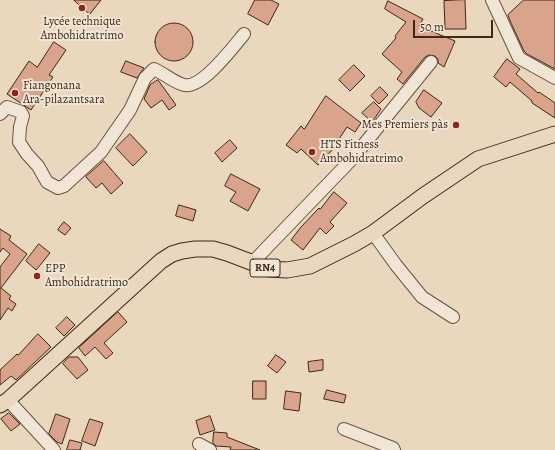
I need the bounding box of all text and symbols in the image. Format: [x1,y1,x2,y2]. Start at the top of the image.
marker: Lycée technique Ambohidratrimo [77,3,87,13]
scale bar [415,12,495,38]
place label: Lycée technique Ambohidratrimo [40,15,124,43]
text: 50 m [420,19,444,35]
place label: Fiangonana Ara-pilazantsara [23,79,105,107]
marker: Fiangonana Ara-pilazantsara [10,88,20,98]
place label: Mes Premiers pàs [362,118,448,132]
marker: Mes Premiers pàs [451,120,461,130]
place label: HTS Fitness Ambohidratrimo [320,138,403,166]
marker: HTS Fitness Ambohidratrimo [307,147,317,157]
road number: RN4 [250,259,280,277]
place label: EPP Ambohidratrimo [45,262,128,290]
marker: EPP Ambohidratrimo [32,271,42,281]

